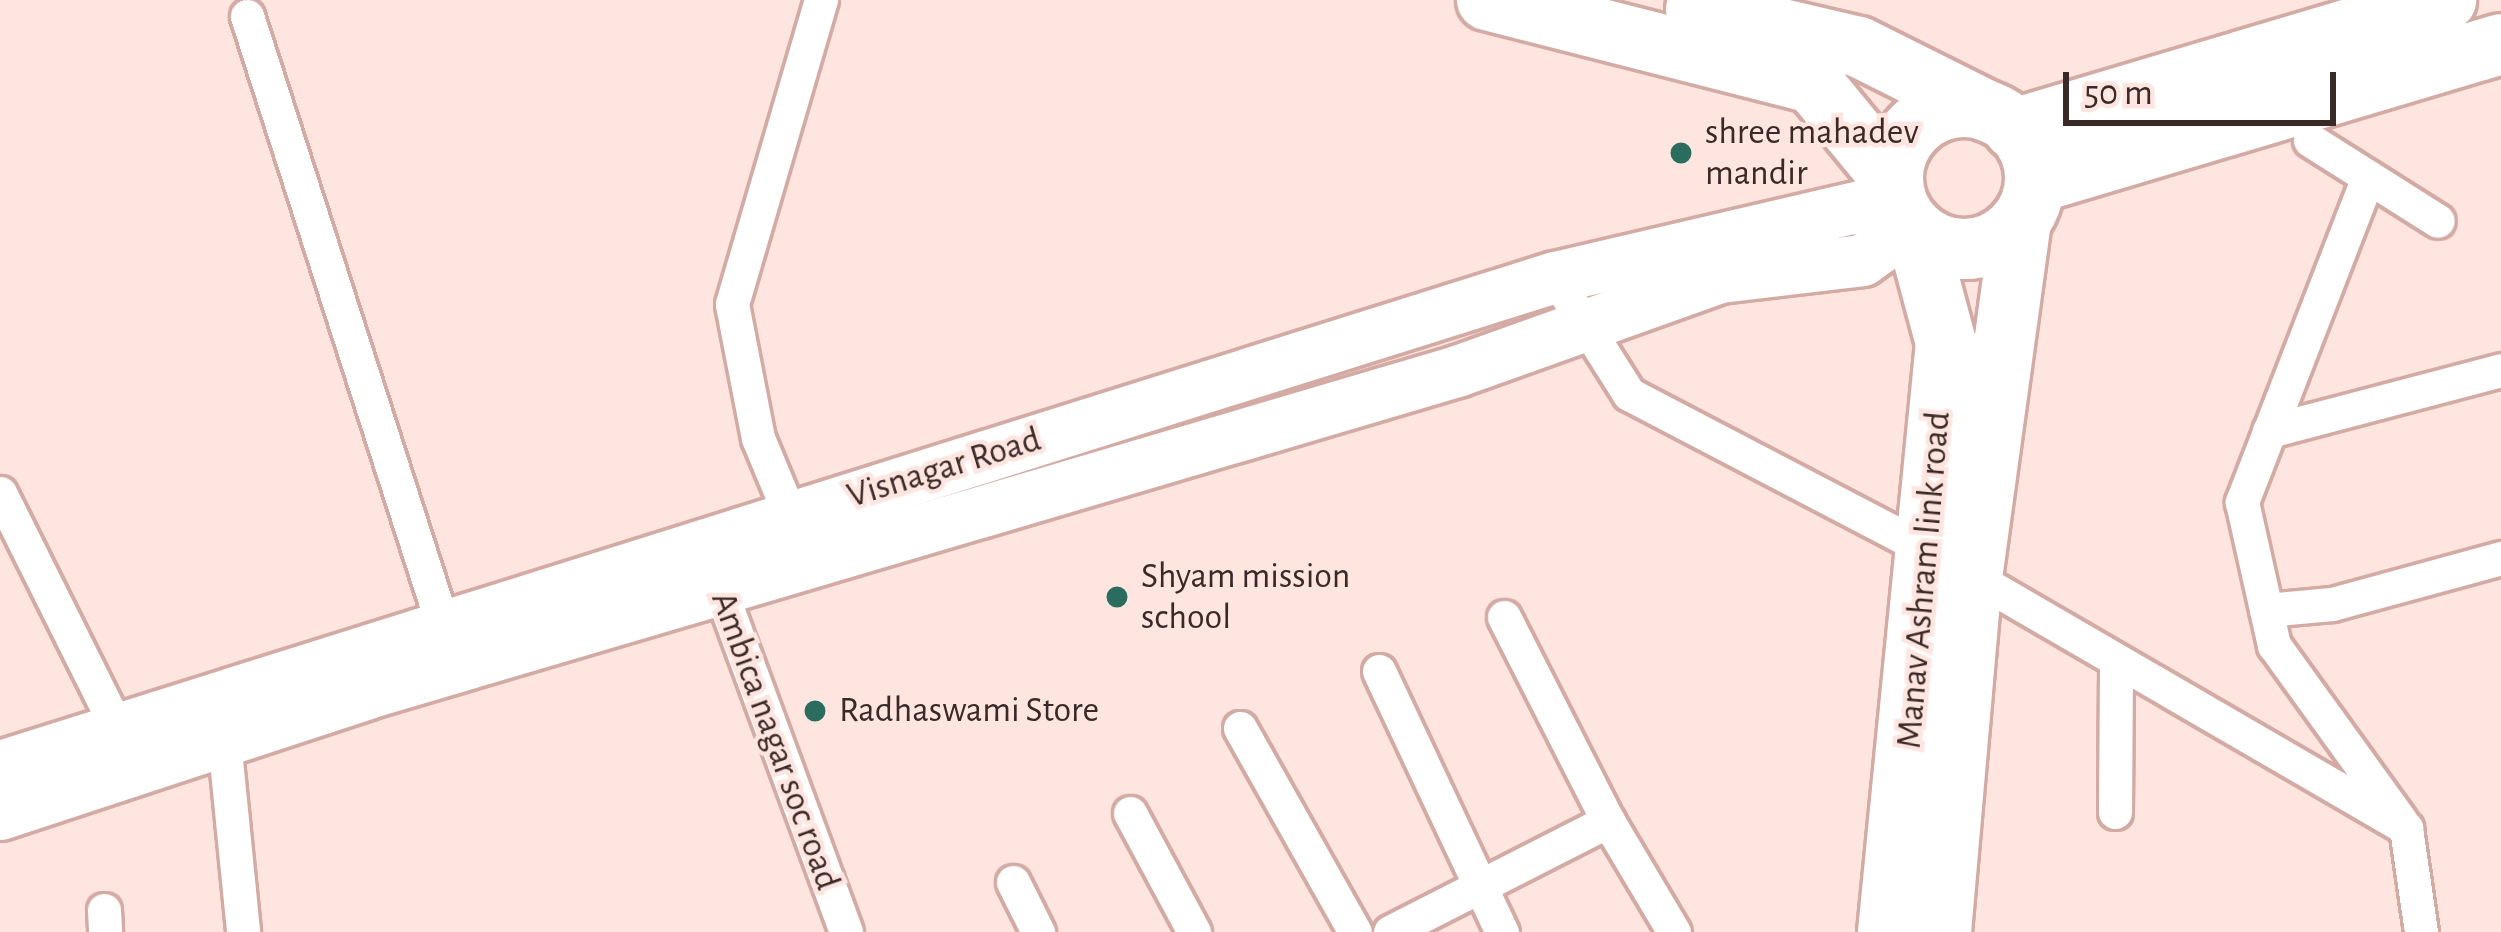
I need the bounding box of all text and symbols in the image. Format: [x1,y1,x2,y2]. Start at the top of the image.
scale bar [2069,48,2342,122]
text: 50 m [2084,75,2153,111]
place label: shree mahadev mandir [1705,110,1919,195]
marker: shree mahadev mandir [1668,140,1694,166]
street label: Manav Ashram link road [1888,410,1960,750]
street label: Visnagar Road [842,418,1046,518]
place label: Shyam mission school [1141,554,1350,639]
marker: Shyam mission school [1104,584,1130,610]
street label: Ambica nagar soc road [701,586,849,896]
place label: Radhaswami Store [839,689,1099,733]
marker: Radhaswami Store [802,698,828,724]

